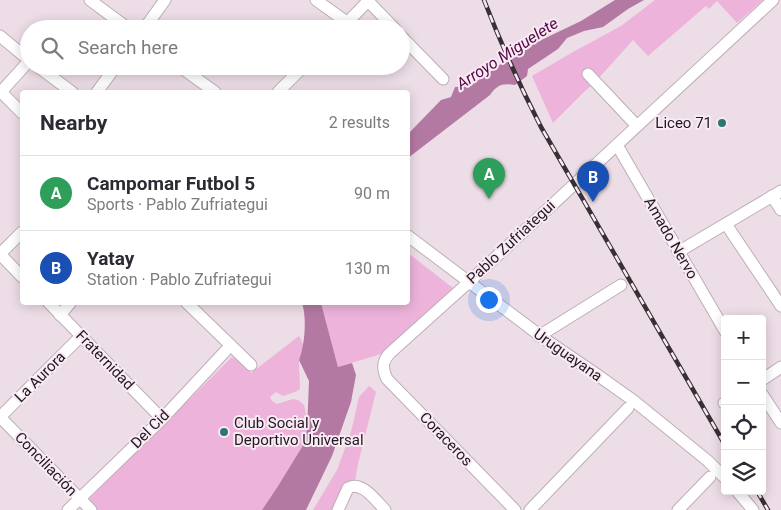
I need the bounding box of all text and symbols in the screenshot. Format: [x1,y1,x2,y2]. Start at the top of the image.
water label: Arroyo Miguelete [452,13,562,94]
search box [20,20,410,75]
icon: search [38,34,66,62]
text: Search here [78,36,178,59]
text: Nearby [40,111,107,135]
text: 2 results [329,113,390,132]
place label: Liceo 71 [655,114,712,132]
marker: Liceo 71 [716,117,728,129]
pin: A [473,158,505,199]
pin: B [577,161,609,202]
text: Campomar Futbol 5 [87,172,255,195]
text: A [51,184,61,203]
text: 90 m [354,184,390,203]
street label: Amado Nervo [640,194,702,282]
text: Sports · Pablo Zufriategui [87,195,268,214]
street label: Pablo Zufriategui [463,196,559,288]
text: Yatay [87,247,134,270]
text: B [51,259,61,278]
text: 130 m [345,259,390,278]
text: Station · Pablo Zufriategui [87,270,272,289]
your location [476,287,502,313]
map controls [721,315,766,495]
button: + [721,315,766,360]
street label: Uruguayana [530,325,606,385]
street label: Fraternidad [72,326,138,394]
street label: La Aurora [11,348,69,406]
button: − [721,360,766,405]
button: locate [721,405,766,450]
street label: Del Cid [127,406,173,452]
street label: Coraceros [416,408,476,470]
place label: Club Social y Deportivo Universal [234,414,364,449]
marker: Club Social y Deportivo Universal [218,426,230,438]
street label: Conciliación [11,428,81,500]
button: layers [721,450,766,495]

